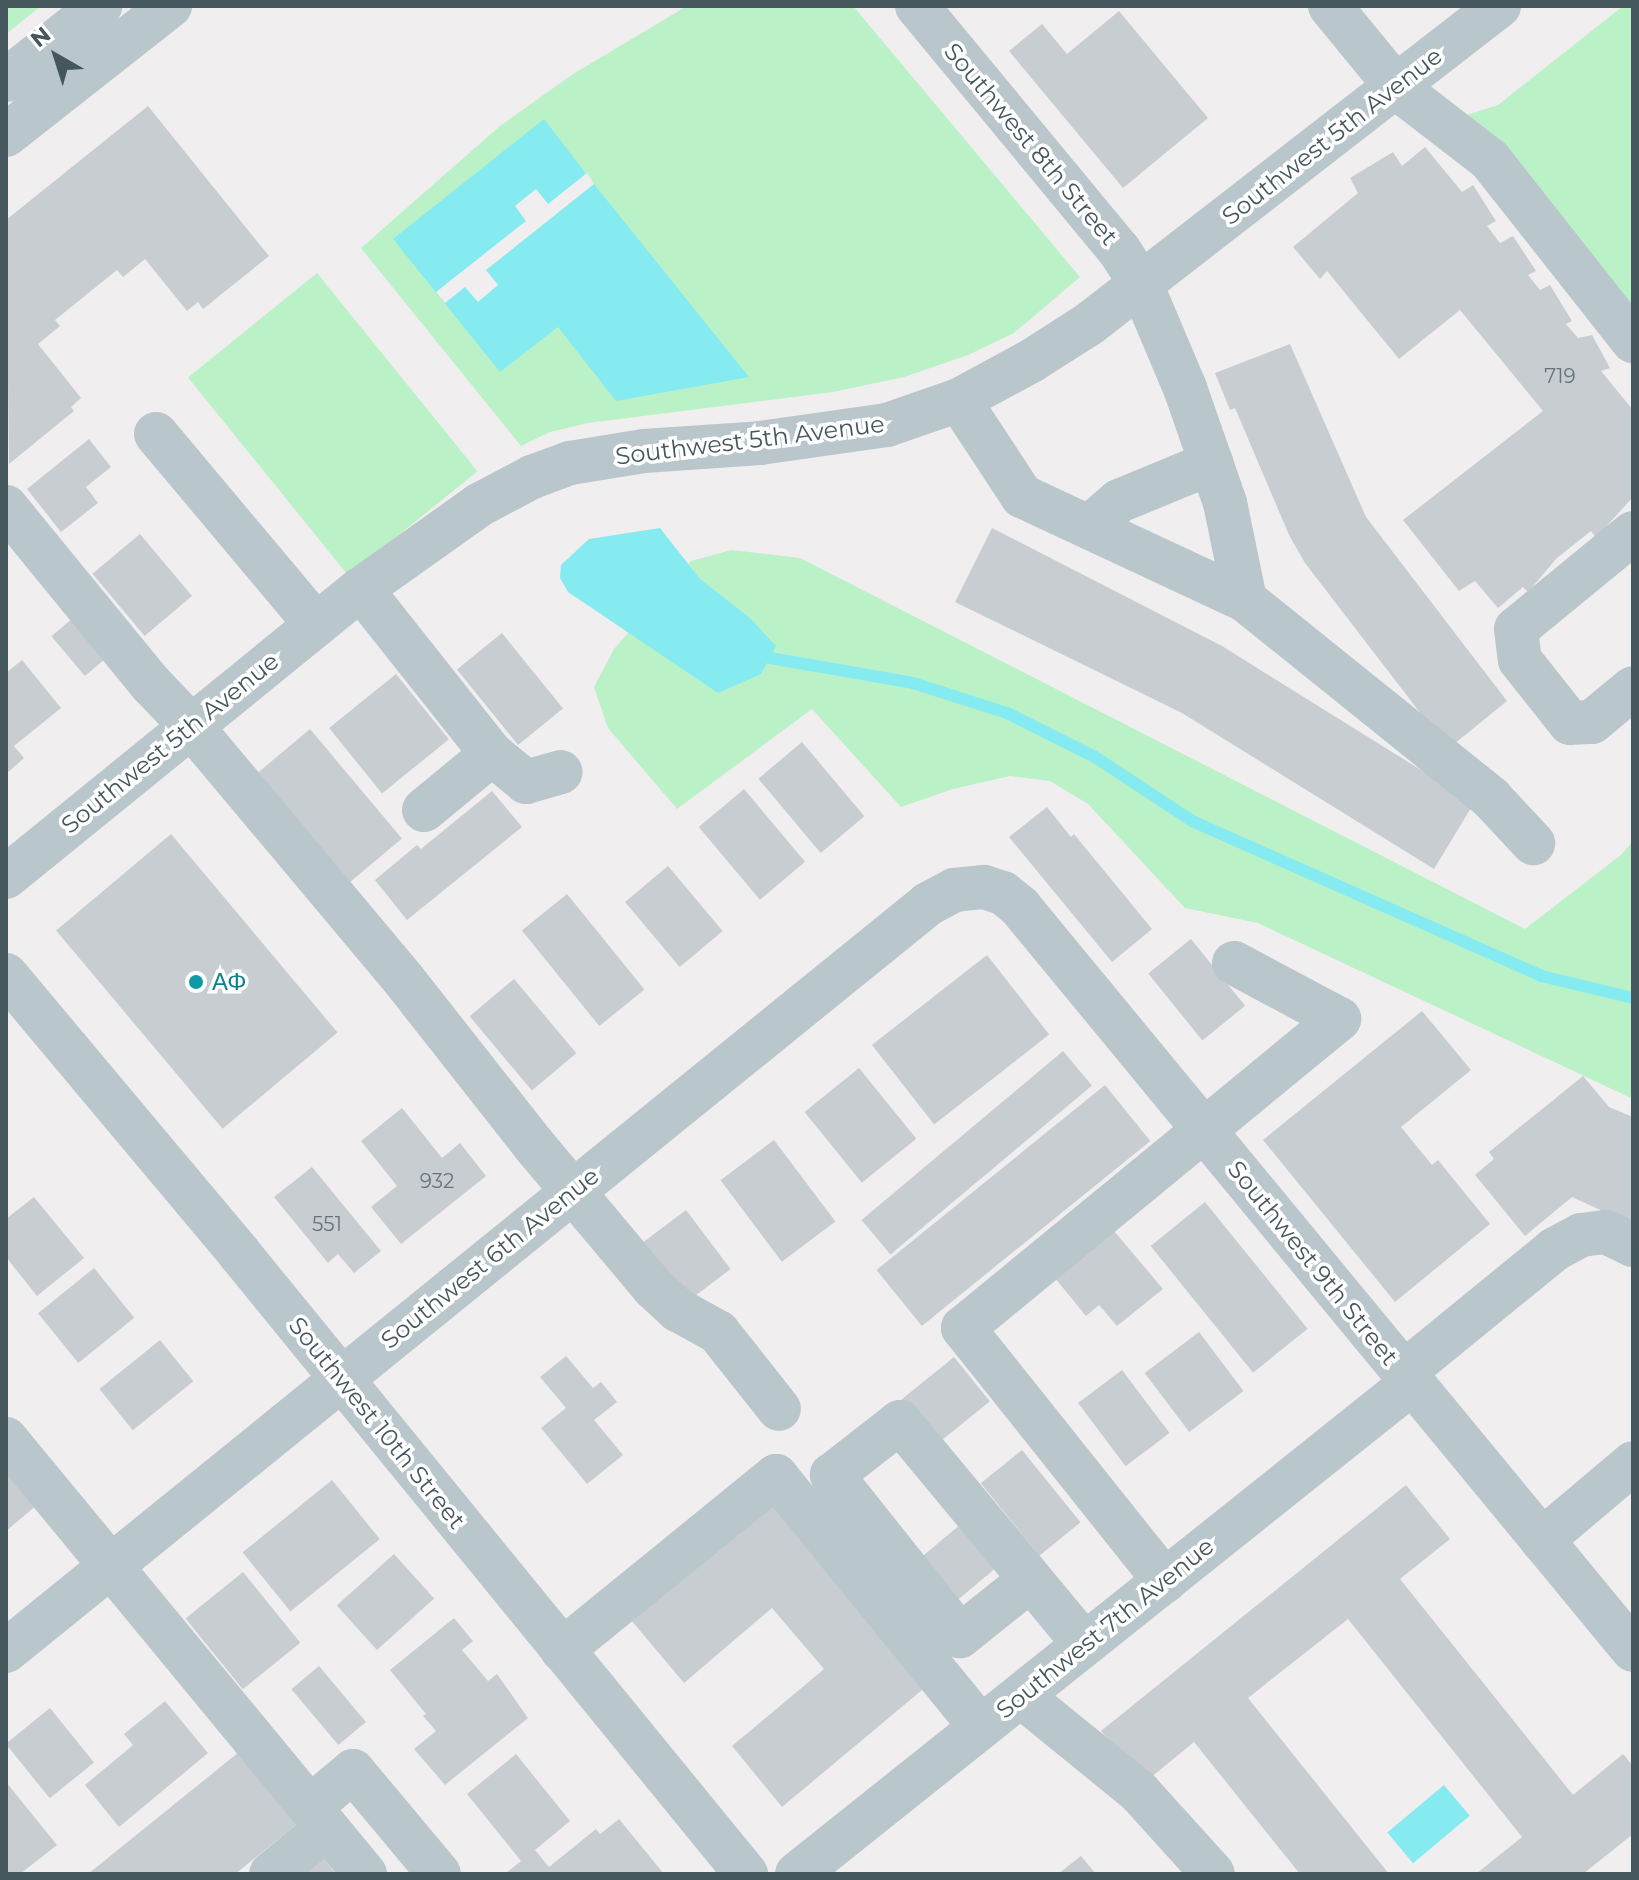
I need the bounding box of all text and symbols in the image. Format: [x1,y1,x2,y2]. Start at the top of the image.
north arrow [16,16,96,96]
text: N [25,21,56,53]
street label: Southwest 8th Street [938,37,1124,251]
street label: Southwest 5th Avenue [1216,41,1448,231]
house number: 719 [1544,364,1576,388]
street label: Southwest 5th Avenue [614,409,886,471]
street label: Southwest 5th Avenue [56,647,284,839]
place label: ΑΦ [212,968,246,996]
marker: ΑΦ [187,973,205,991]
street label: Southwest 9th Street [1222,1155,1404,1371]
street label: Southwest 6th Avenue [375,1161,605,1355]
house number: 932 [420,1169,454,1193]
house number: 551 [312,1212,342,1236]
street label: Southwest 10th Street [283,1311,471,1535]
street label: Southwest 7th Avenue [991,1531,1219,1725]

